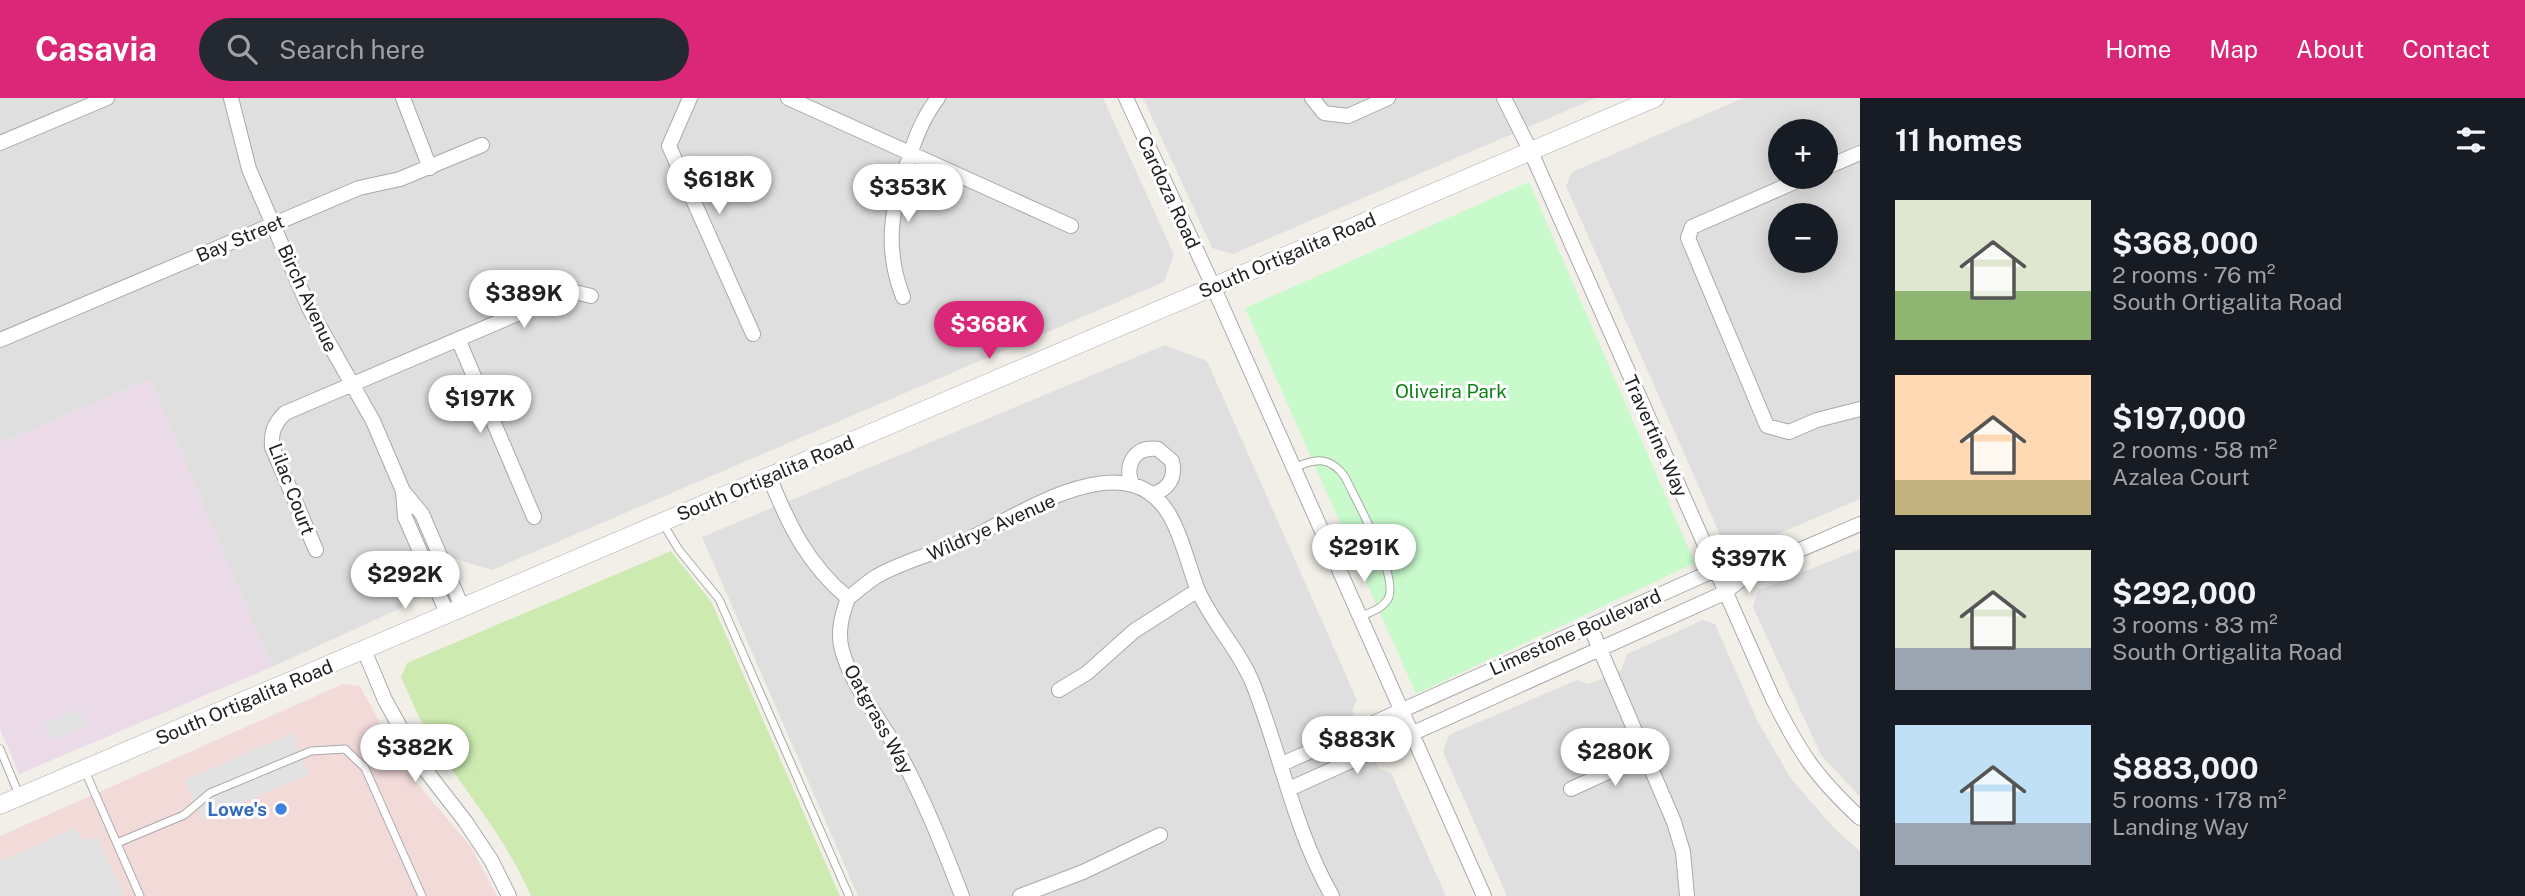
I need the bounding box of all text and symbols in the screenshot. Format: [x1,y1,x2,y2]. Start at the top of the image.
search box [199,18,689,81]
text: Casavia [35,30,157,68]
icon: search [223,30,261,68]
text: Search here [279,34,425,65]
text: Home [2105,35,2171,63]
text: Map [2209,35,2258,63]
text: About [2296,35,2364,63]
text: Contact [2402,35,2490,63]
map controls [1768,119,1838,273]
button: + [1768,119,1838,189]
icon: filters [2452,121,2490,159]
text: 11 homes [1895,122,2022,158]
street label: Cardoza Road [1133,132,1205,252]
pin: $618K [670,156,768,216]
pin: $353K [859,164,957,224]
text: $618K [683,165,755,192]
text: $353K [869,173,947,200]
button: − [1768,203,1838,273]
street label: South Ortigalita Road [1195,208,1379,302]
street label: Bay Street [193,210,287,266]
text: $368,000 [2112,225,2258,261]
icon: home [1951,228,2035,312]
street label: Birch Avenue [274,241,342,355]
text: 2 rooms · 76 m² [2112,261,2275,288]
pin: $389K [475,271,573,330]
text: $389K [485,279,563,306]
text: South Ortigalita Road [2112,288,2342,315]
pin: $368K [940,302,1038,361]
text: $368K [950,310,1028,337]
street label: Travertine Way [1619,372,1693,500]
pin: $197K [431,376,529,435]
park label: Oliveira Park [1395,380,1507,402]
text: $197K [444,384,516,411]
text: $197,000 [2112,400,2246,436]
icon: home [1951,403,2035,487]
street label: South Ortigalita Road [673,431,857,525]
text: 2 rooms · 58 m² [2112,436,2277,463]
street label: Lilac Court [264,440,320,538]
text: Azalea Court [2112,463,2250,490]
street label: Wildrye Avenue [924,489,1058,565]
pin: $291K [1315,524,1413,584]
text: $291K [1328,533,1400,560]
pin: $397K [1700,536,1798,595]
text: $397K [1711,544,1787,571]
pin: $292K [356,552,454,611]
text: $292K [367,560,443,587]
text: $292,000 [2112,575,2256,611]
icon: home [1951,578,2035,662]
street label: Limestone Boulevard [1486,584,1664,680]
text: 3 rooms · 83 m² [2112,611,2278,638]
text: South Ortigalita Road [2112,638,2342,665]
street label: South Ortigalita Road [152,655,336,749]
street label: Oatgrass Way [840,660,918,778]
pin: $883K [1308,716,1406,776]
pin: $382K [366,724,464,784]
text: $883K [1318,725,1396,752]
pin: $280K [1566,728,1664,788]
text: $382K [376,733,454,760]
text: $280K [1577,737,1653,764]
text: $883,000 [2112,750,2259,786]
icon: home [1951,753,2035,837]
text: 5 rooms · 178 m² [2112,786,2286,813]
place label: Lowe's [207,798,267,820]
marker: Lowe's [273,801,289,817]
text: Landing Way [2112,813,2249,840]

